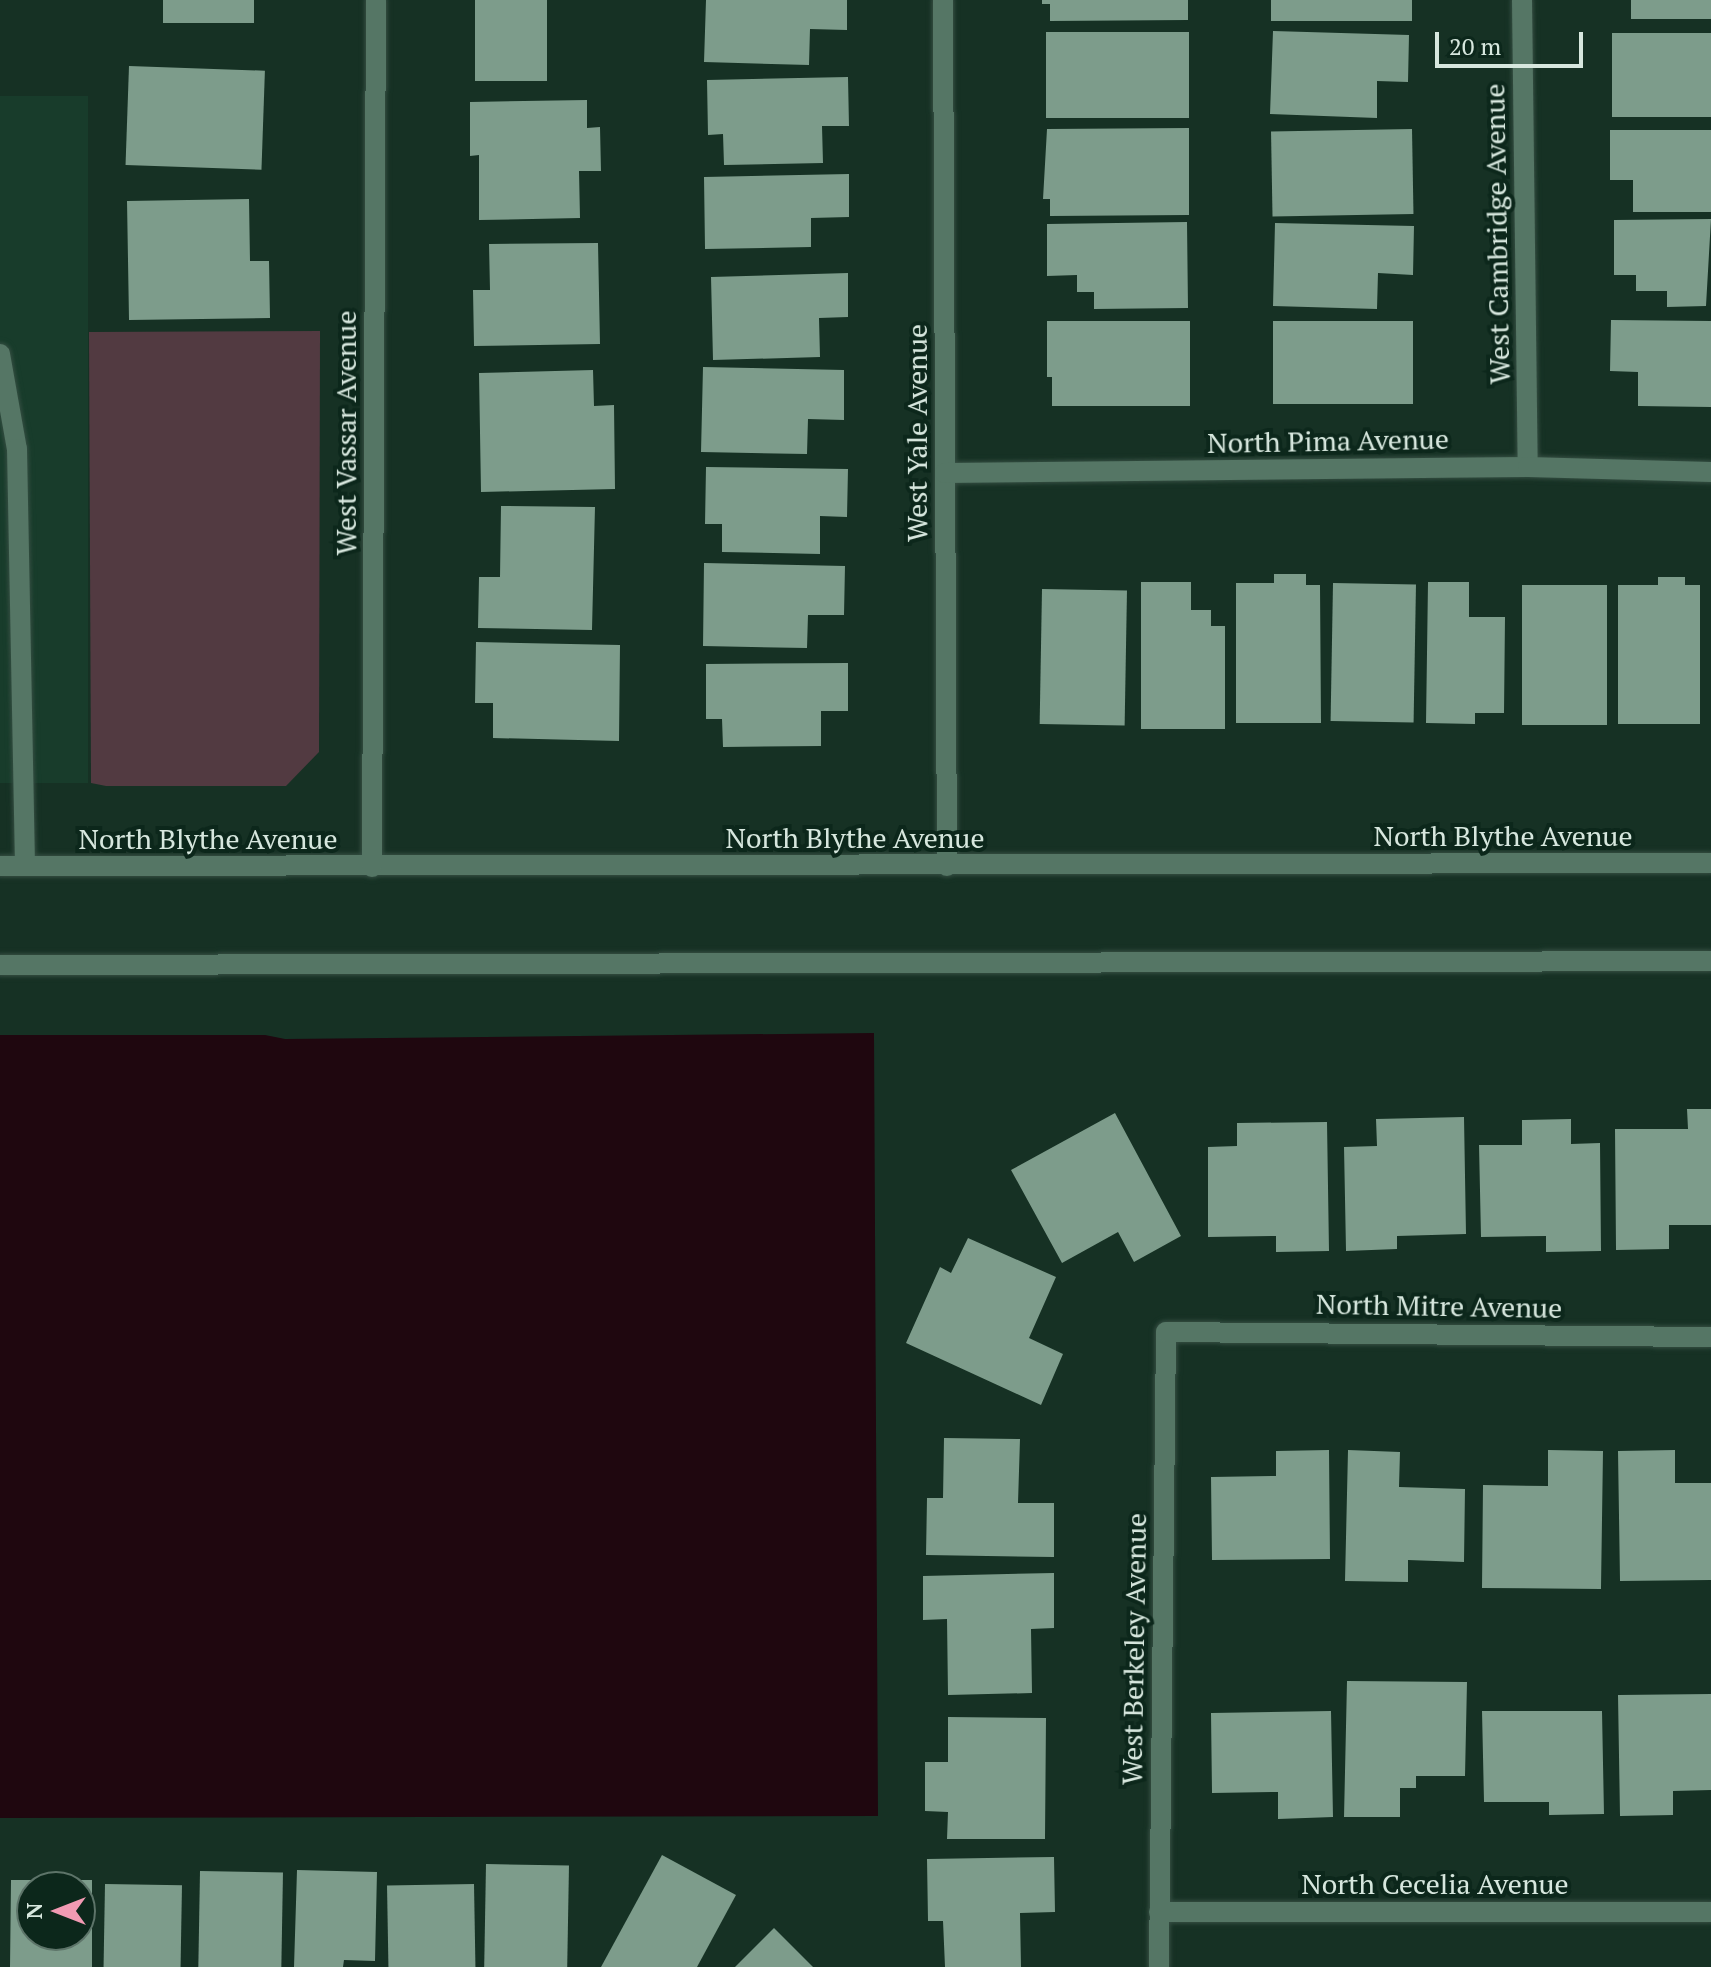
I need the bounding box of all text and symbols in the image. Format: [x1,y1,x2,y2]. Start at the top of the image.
scale bar [1439,16,1587,66]
text: 20 m [1449,30,1501,62]
street label: West Cambridge Avenue [1478,83,1516,385]
street label: West Vassar Avenue [329,310,363,556]
street label: West Yale Avenue [900,324,934,542]
street label: North Pima Avenue [1207,422,1449,460]
street label: North Blythe Avenue [1373,819,1633,853]
street label: North Blythe Avenue [725,821,985,855]
street label: North Blythe Avenue [78,822,338,856]
street label: North Mitre Avenue [1315,1287,1563,1325]
street label: West Berkeley Avenue [1115,1512,1153,1786]
street label: North Cecelia Avenue [1301,1867,1569,1901]
north arrow [16,1871,96,1951]
text: N [19,1903,48,1919]

